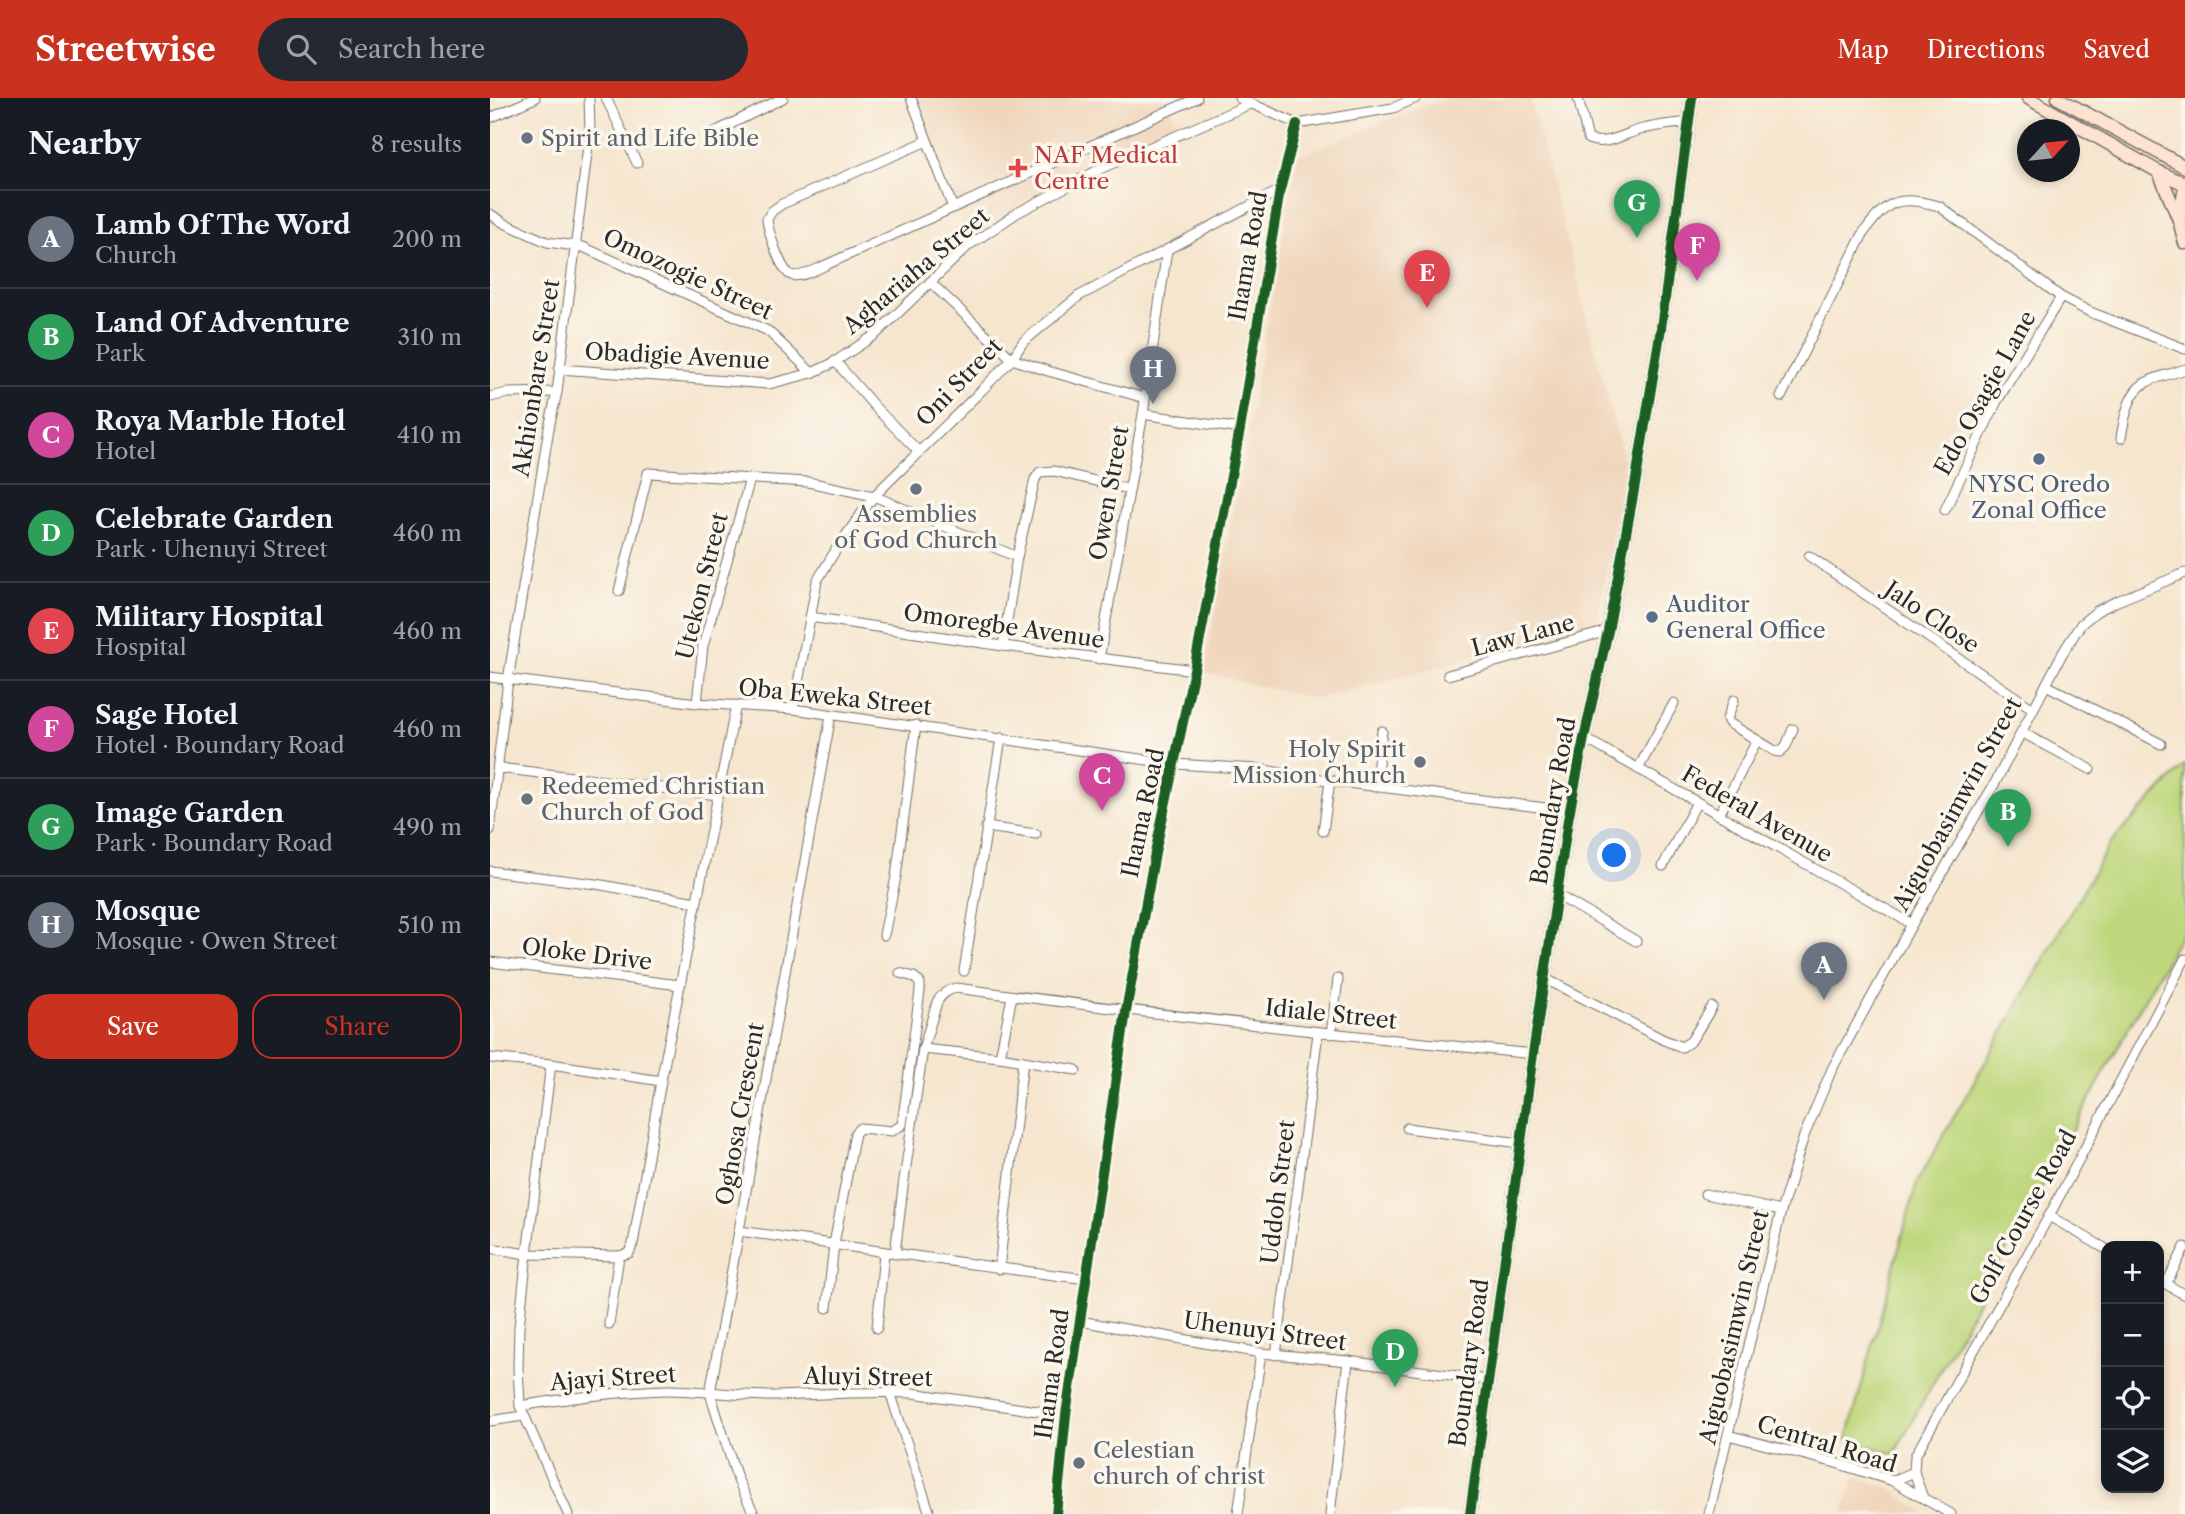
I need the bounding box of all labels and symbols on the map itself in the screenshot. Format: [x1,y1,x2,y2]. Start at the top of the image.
north arrow [2017,119,2080,182]
place label: Spirit and Life Bible [541,124,759,152]
marker: Spirit and Life Bible [519,130,535,146]
place label: NAF Medical Centre [1034,141,1178,195]
marker: NAF Medical Centre [1008,158,1028,178]
pin: G [1614,180,1660,238]
street label: Ihama Road [1223,189,1273,323]
street label: Aghariaha Street [837,202,995,341]
street label: Omozogie Street [599,222,777,326]
pin: F [1674,223,1720,281]
pin: E [1404,250,1450,308]
street label: Akhionbare Street [506,277,565,480]
street label: Edo Osagie Lane [1928,306,2042,480]
street label: Oni Street [910,332,1008,432]
street label: Obadigie Avenue [584,337,770,375]
pin: H [1130,346,1176,404]
street label: Owen Street [1083,424,1135,562]
marker: NYSC Oredo Zonal Office [2031,451,2047,467]
place label: NYSC Oredo Zonal Office [1968,470,2110,524]
marker: Assemblies of God Church [908,481,924,497]
place label: Assemblies of God Church [834,500,998,554]
street label: Utekon Street [670,510,734,662]
street label: Jalo Close [1877,573,1985,659]
place label: Auditor General Office [1665,590,1826,644]
street label: Omoregbe Avenue [902,598,1106,654]
street label: Law Lane [1468,608,1578,662]
marker: Auditor General Office [1644,609,1660,625]
street label: Oba Eweka Street [737,673,933,721]
street label: Aiguobasimwin Street [1886,692,2027,917]
street label: Boundary Road [1524,715,1582,887]
place label: Holy Spirit Mission Church [1232,735,1406,789]
street label: Ihama Road [1116,746,1170,880]
pin: C [1079,753,1125,811]
marker: Holy Spirit Mission Church [1412,754,1428,770]
street label: Federal Avenue [1677,760,1837,868]
place label: Redeemed Christian Church of God [541,772,765,826]
pin: B [1985,789,2031,847]
marker: Redeemed Christian Church of God [519,791,535,807]
your location [1597,838,1631,872]
street label: Oloke Drive [520,932,654,976]
pin: A [1801,942,1847,1000]
street label: Idiale Street [1264,993,1398,1035]
street label: Oghosa Crescent [710,1020,770,1208]
street label: Uddoh Street [1255,1118,1301,1266]
street label: Golf Course Road [1963,1125,2083,1309]
street label: Aiguobasimwin Street [1693,1207,1775,1448]
street label: Boundary Road [1443,1277,1495,1449]
street label: Uhenuyi Street [1182,1306,1348,1356]
street label: Ihama Road [1029,1307,1075,1441]
pin: D [1372,1329,1418,1387]
street label: Ajayi Street [548,1360,677,1396]
street label: Aluyi Street [802,1362,933,1392]
street label: Central Road [1754,1409,1900,1479]
place label: Celestian church of christ [1093,1436,1265,1490]
marker: Celestian church of christ [1071,1455,1087,1471]

